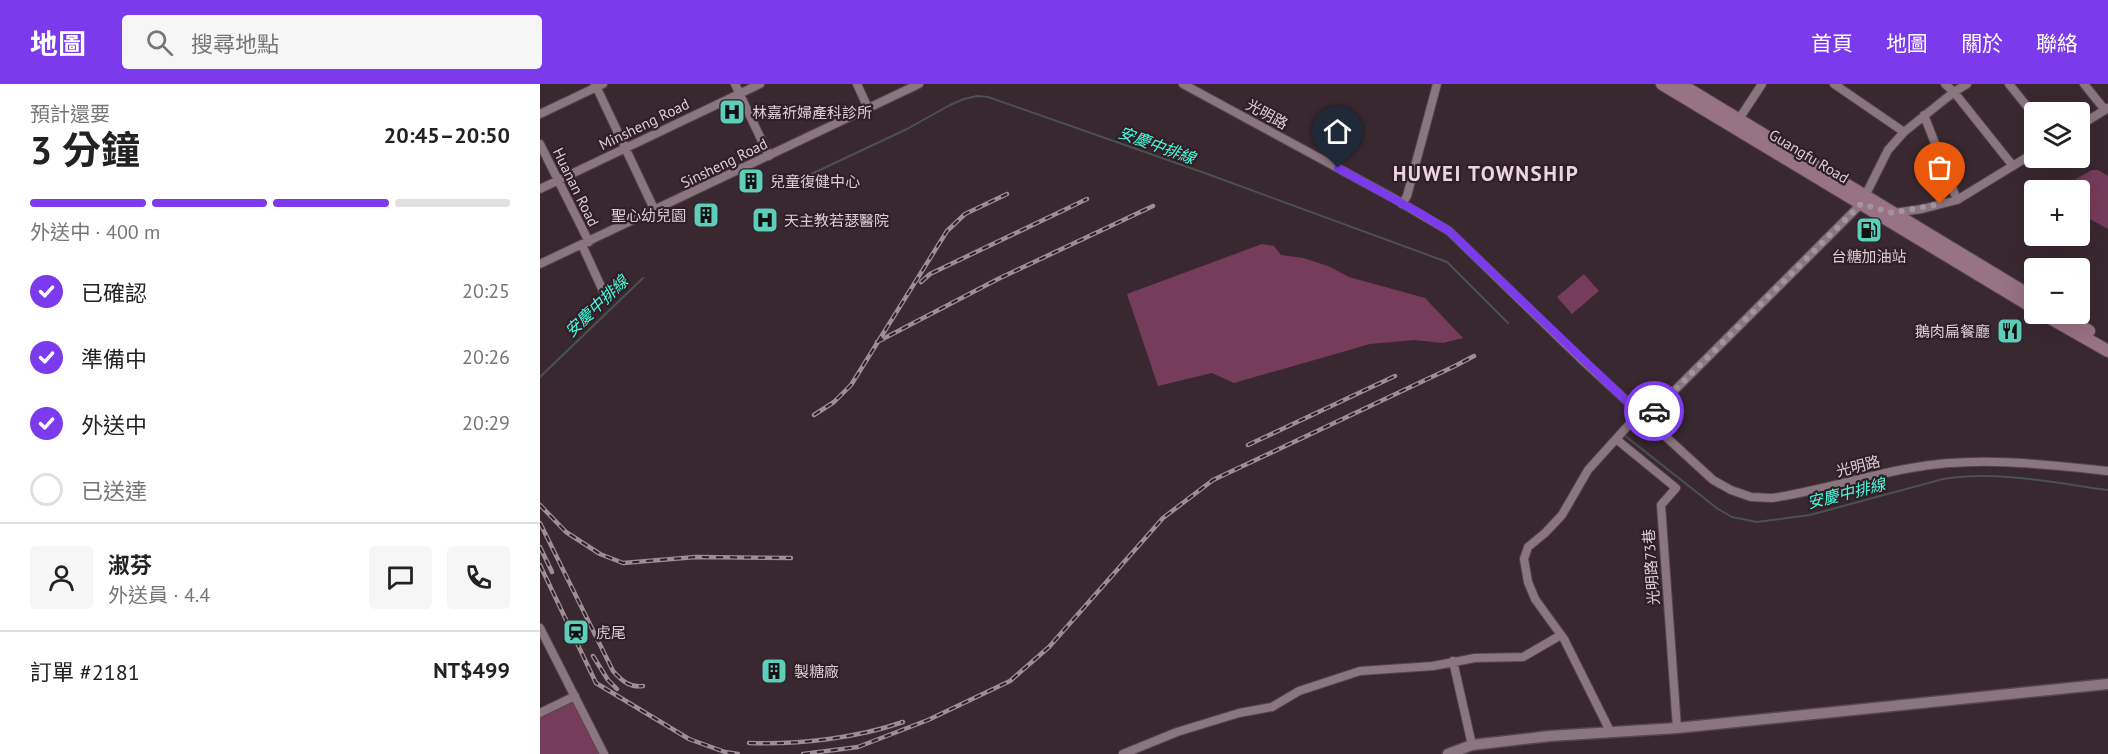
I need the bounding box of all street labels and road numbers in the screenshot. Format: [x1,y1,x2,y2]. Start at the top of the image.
street label: Minsheng Road [596,94,692,154]
street label: 光明路 [1243,95,1291,133]
street label: Guangfu Road [1766,125,1852,187]
street label: Sinsheng Road [677,134,771,192]
street label: Huanan Road [549,145,603,229]
street label: 光明路 [1834,451,1882,481]
street label: 光明路73巷 [1639,528,1663,606]

